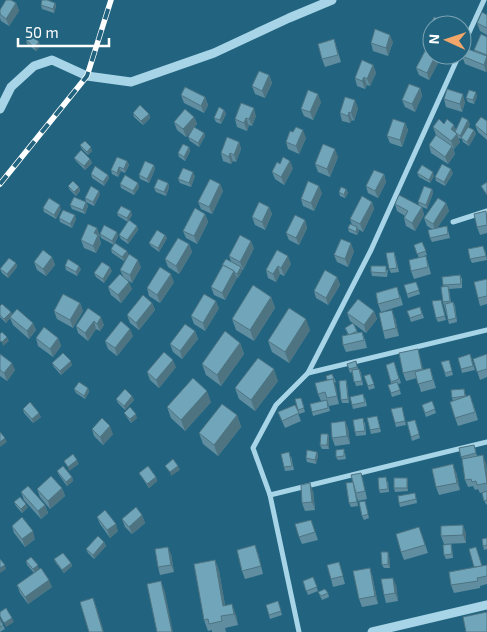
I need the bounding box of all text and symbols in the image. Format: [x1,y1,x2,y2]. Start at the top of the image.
scale bar [18,15,109,47]
north arrow [422,15,472,65]
text: 50 m [25,23,59,41]
text: N [425,34,442,45]

